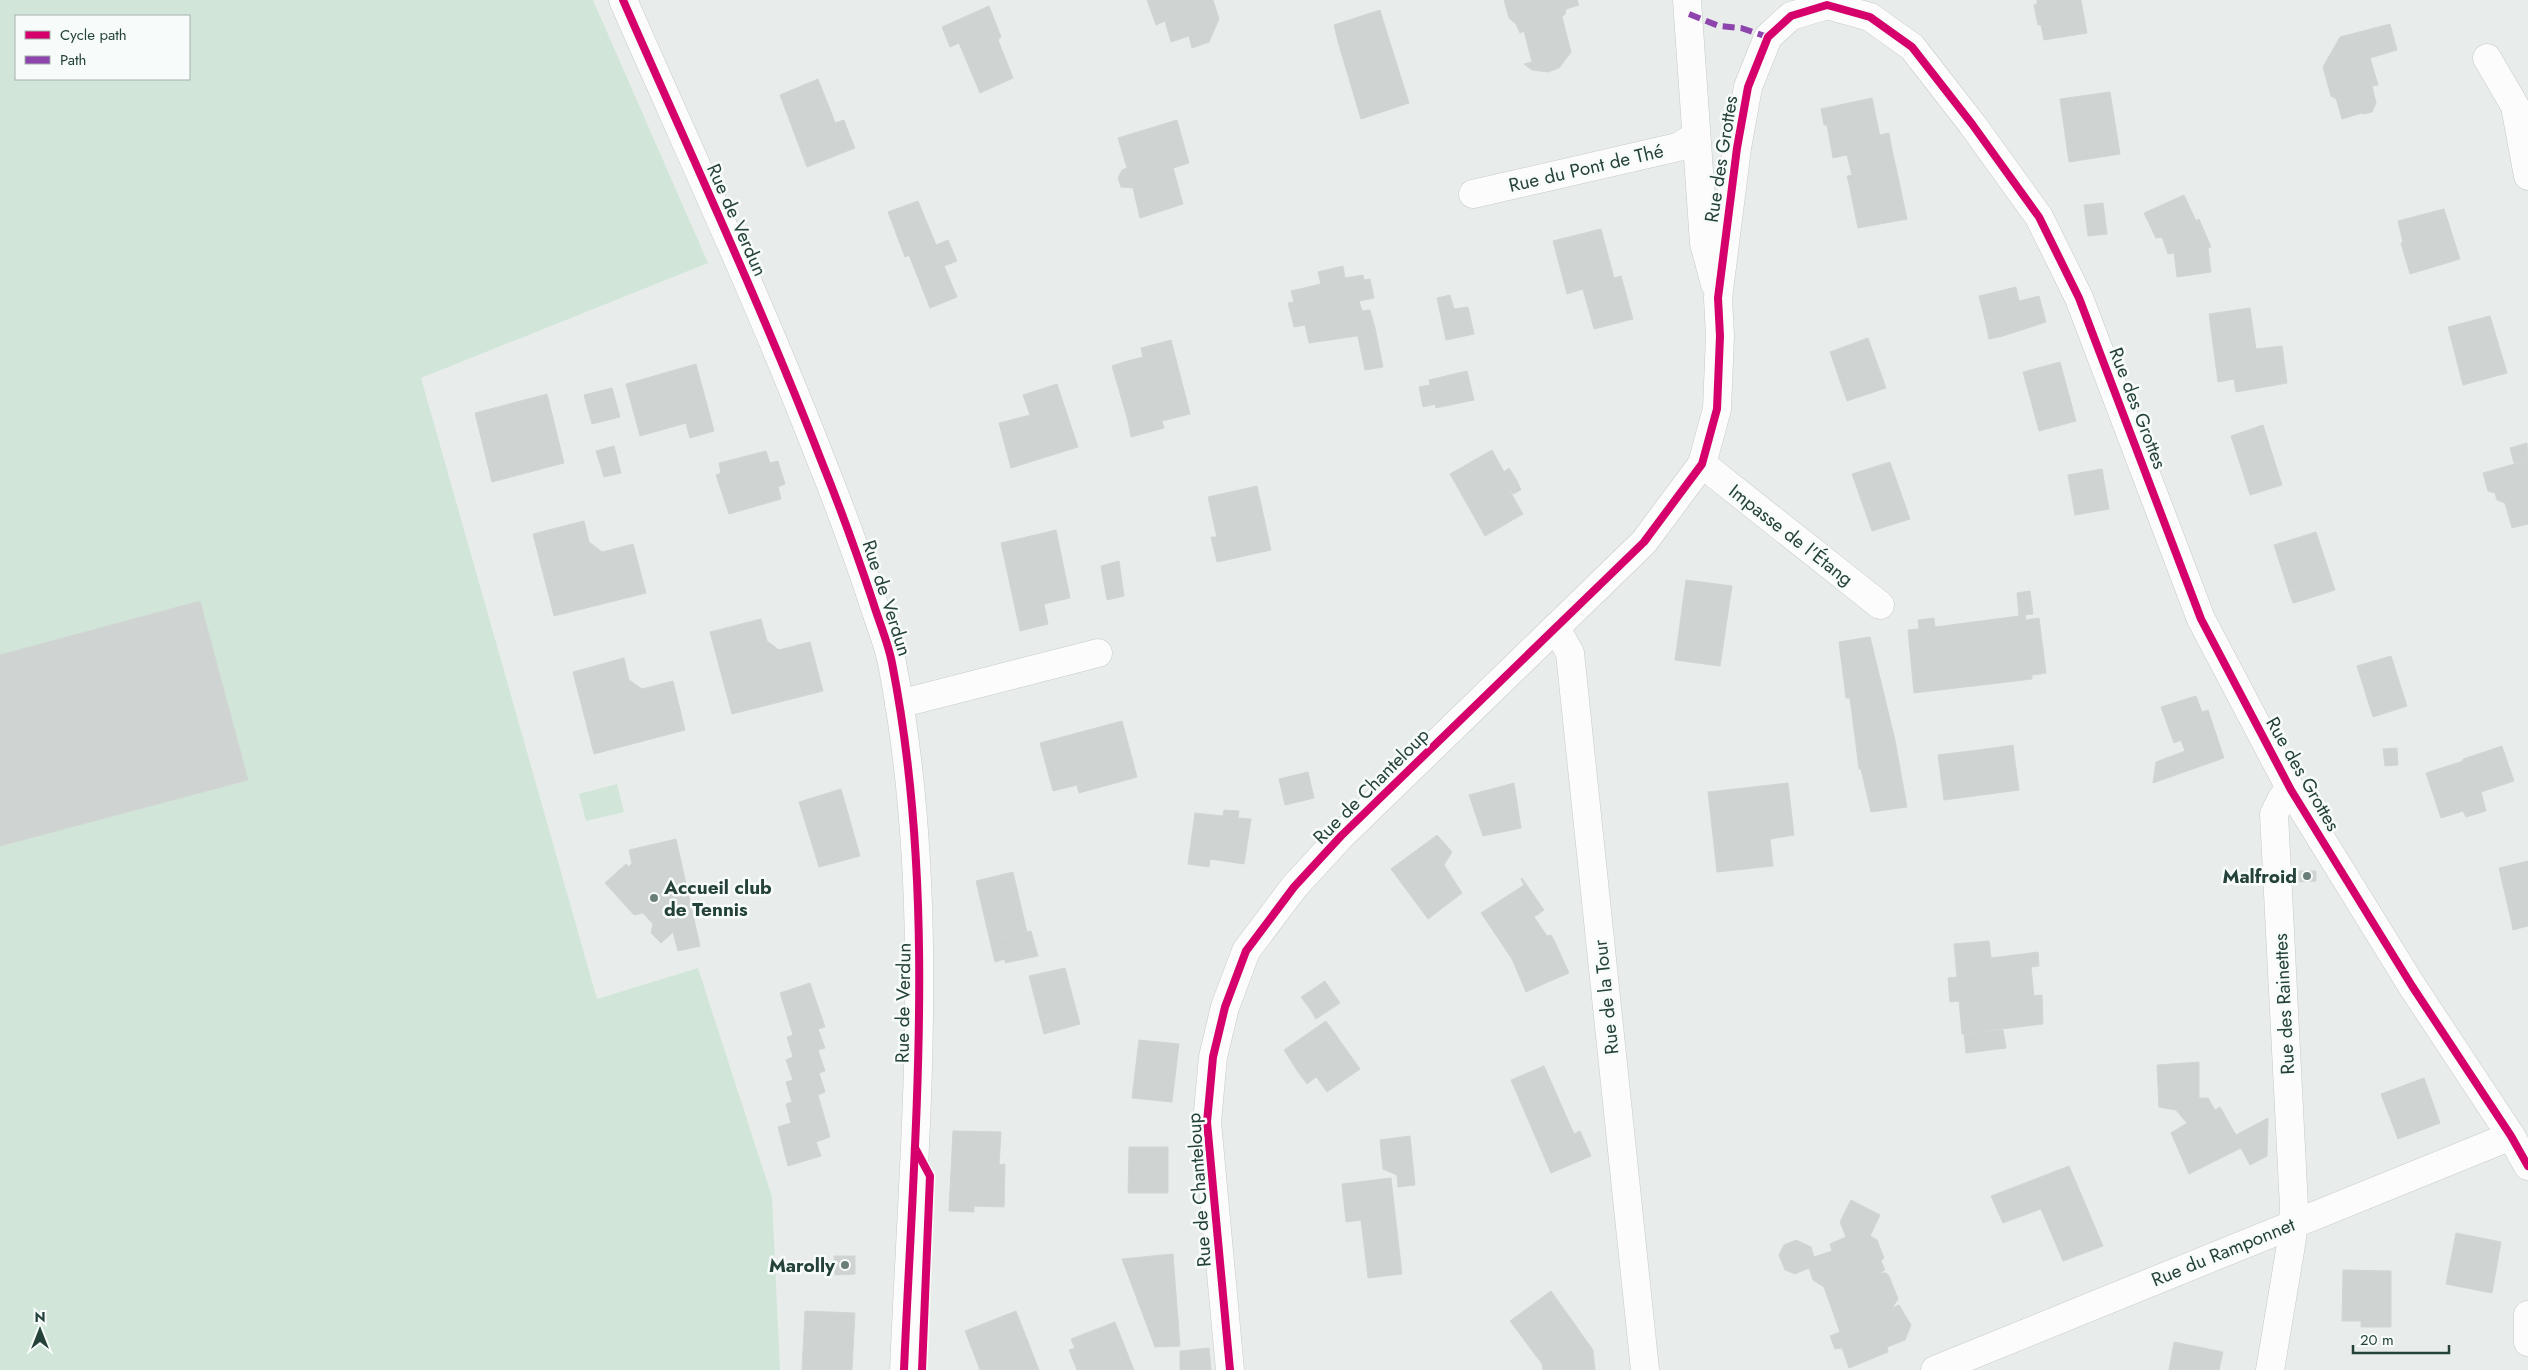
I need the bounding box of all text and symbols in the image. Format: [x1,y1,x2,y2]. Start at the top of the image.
legend [15,15,190,80]
text: Cycle path [60,24,127,46]
text: Path [60,49,86,71]
street label: Rue des Grottes [1698,93,1744,224]
street label: Rue du Pont de Thé [1506,137,1666,199]
street label: Rue de Verdun [700,159,774,281]
street label: Rue des Grottes [2102,343,2174,473]
street label: Impasse de l'Étang [1723,478,1859,592]
street label: Rue de Verdun [856,537,918,659]
street label: Rue des Grottes [2259,712,2347,836]
street label: Rue de Chanteloup [1307,722,1435,850]
place label: Malfroid [2222,863,2297,890]
marker: Malfroid [2301,870,2313,882]
place label: Accueil club de Tennis [663,874,772,923]
marker: Accueil club de Tennis [648,892,660,904]
street label: Rue des Rainettes [2267,932,2301,1075]
street label: Rue de la Tour [1586,938,1625,1056]
street label: Rue de Verdun [888,943,918,1063]
street label: Rue de Chanteloup [1180,1112,1218,1268]
street label: Rue du Ramponnet [2147,1211,2299,1293]
place label: Marolly [769,1252,836,1279]
marker: Marolly [839,1259,851,1271]
north arrow [15,1305,65,1355]
text: N [34,1307,46,1327]
scale bar [2353,1322,2449,1354]
text: 20 m [2360,1329,2394,1351]

